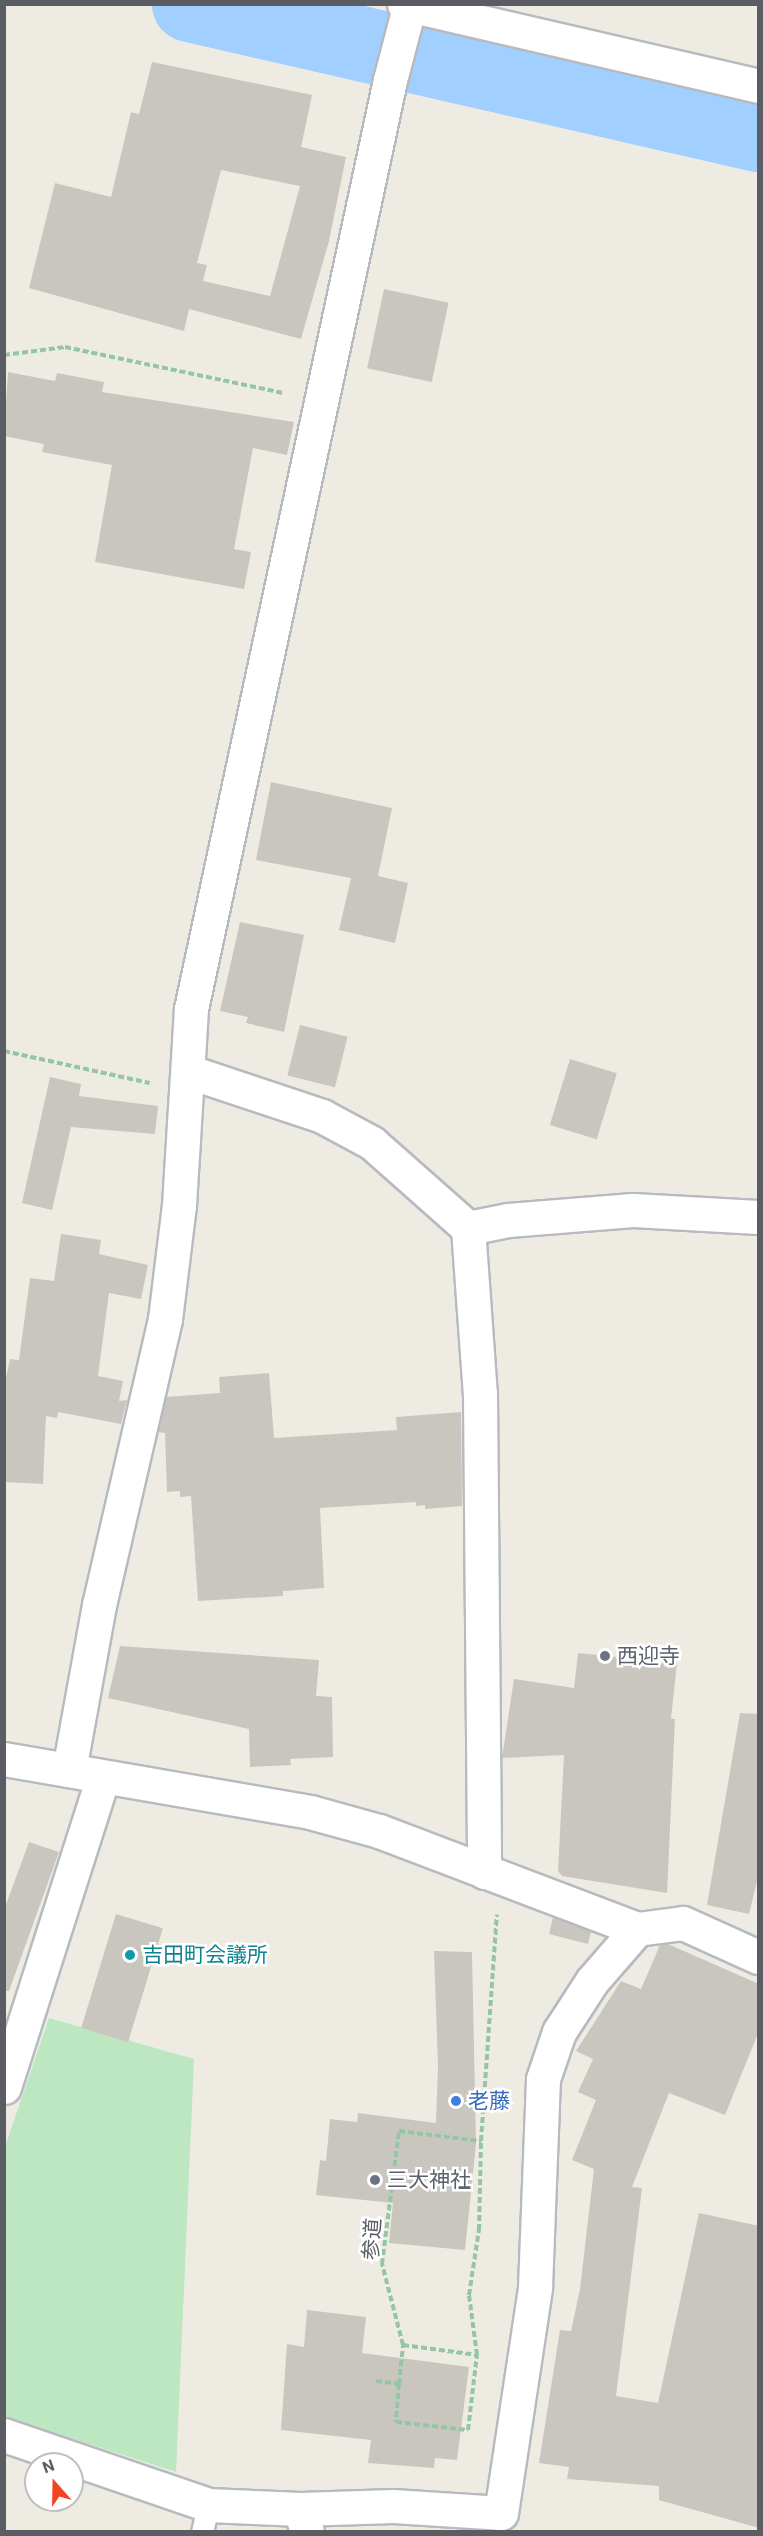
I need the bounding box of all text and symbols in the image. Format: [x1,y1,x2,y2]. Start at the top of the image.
place label: 西迎寺 [617,1643,680,1669]
marker: 西迎寺 [598,1649,612,1663]
place label: 吉田町会議所 [142,1942,268,1968]
marker: 吉田町会議所 [123,1948,137,1962]
place label: 老藤 [468,2088,510,2114]
marker: 老藤 [449,2094,463,2108]
place label: 三大神社 [387,2167,471,2193]
marker: 三大神社 [368,2173,382,2187]
street label: 参道 [358,2217,386,2261]
north arrow [24,2452,84,2512]
text: N [40,2456,57,2477]

